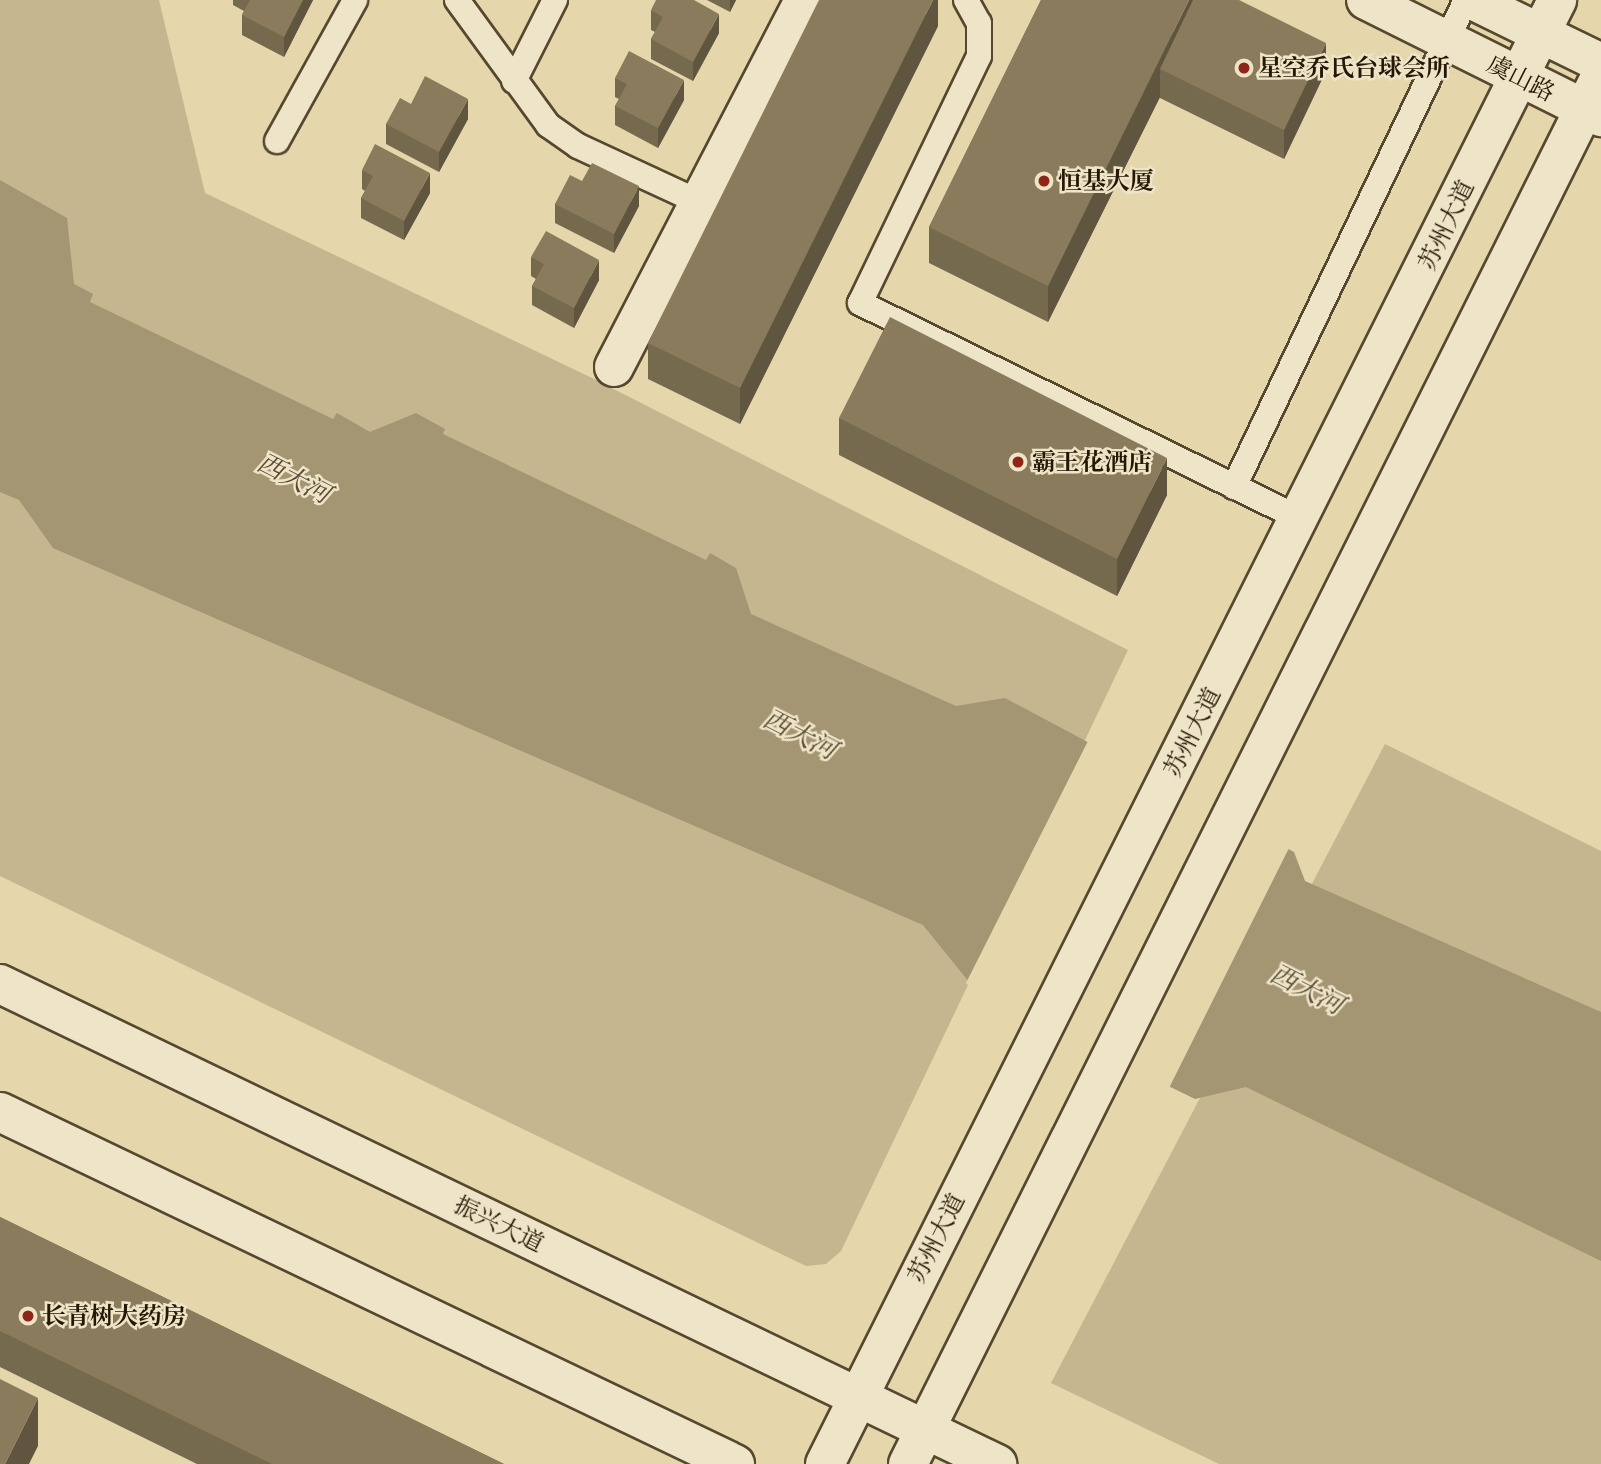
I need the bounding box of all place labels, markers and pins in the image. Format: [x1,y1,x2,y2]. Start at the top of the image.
place label: 星空乔氏台球会所 [1258,54,1450,82]
marker: 星空乔氏台球会所 [1236,60,1252,76]
place label: 恒基大厦 [1058,167,1154,195]
marker: 恒基大厦 [1036,173,1052,189]
place label: 霸王花酒店 [1032,448,1152,476]
marker: 霸王花酒店 [1010,454,1026,470]
place label: 长青树大药房 [42,1302,186,1330]
marker: 长青树大药房 [20,1308,36,1324]

